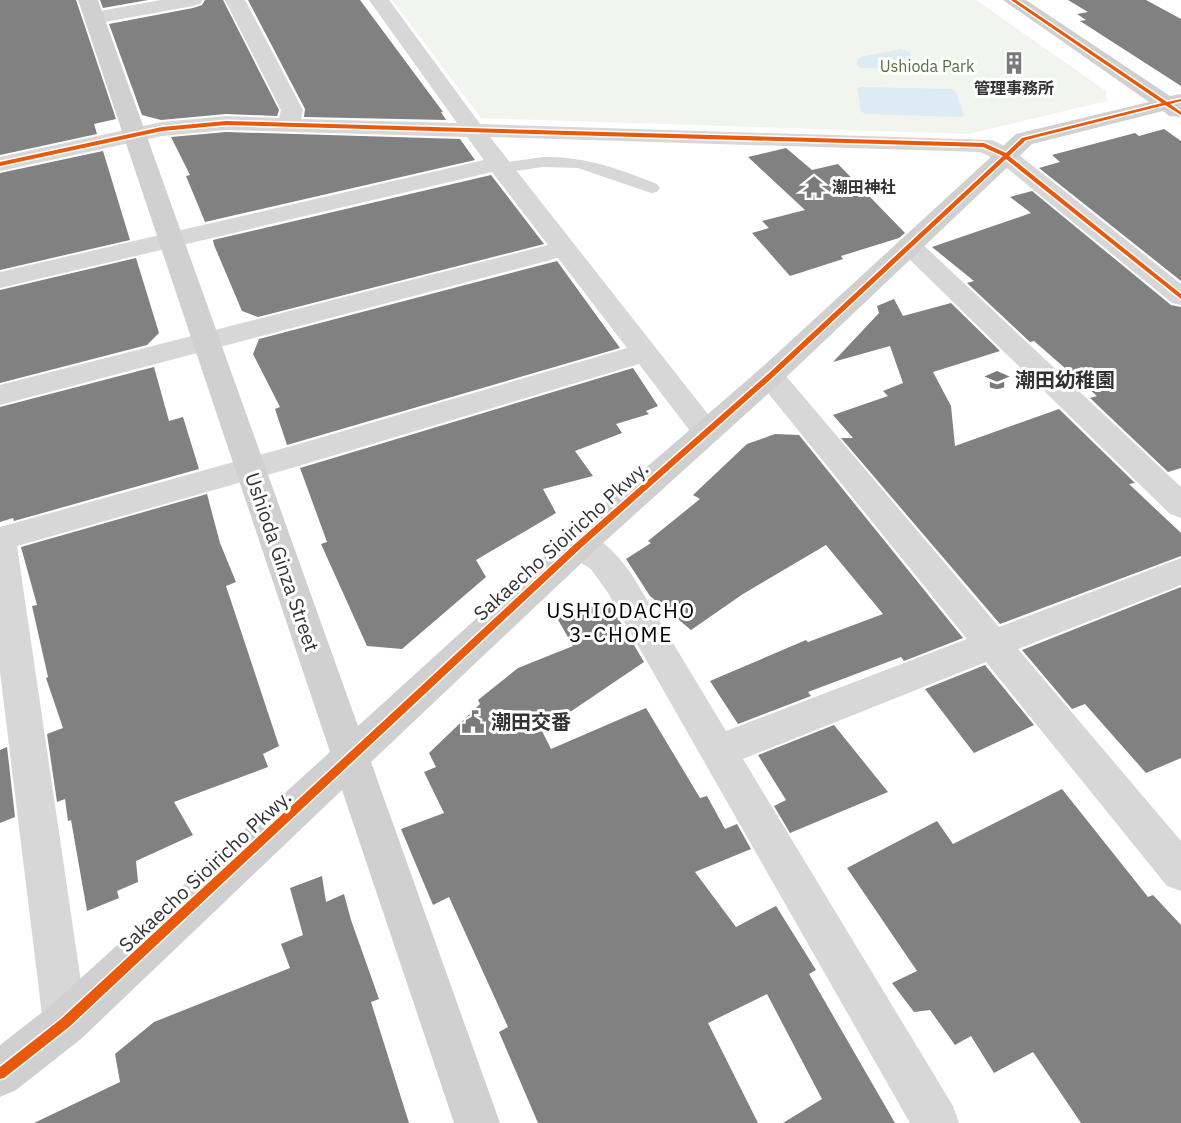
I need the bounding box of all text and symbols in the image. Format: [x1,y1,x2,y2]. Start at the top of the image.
building icon: 管理事務所 [1001,50,1027,76]
park label: Ushioda Park [880,56,975,76]
place label: 管理事務所 [974,78,1054,98]
temple icon: 潮田神社 [801,174,827,200]
place label: 潮田神社 [832,177,896,197]
place label: 潮田幼稚園 [1015,366,1115,393]
school or university icon: 潮田幼稚園 [984,367,1010,393]
street label: Sakaecho Sioiricho Pkwy. [467,455,654,626]
street label: Ushioda Ginza Street [239,469,326,655]
district label: USHIODACHO 3-CHOME [546,596,696,648]
place label: 潮田交番 [491,708,571,735]
public building icon: 潮田交番 [460,709,486,735]
street label: Sakaecho Sioiricho Pkwy. [113,783,297,958]

